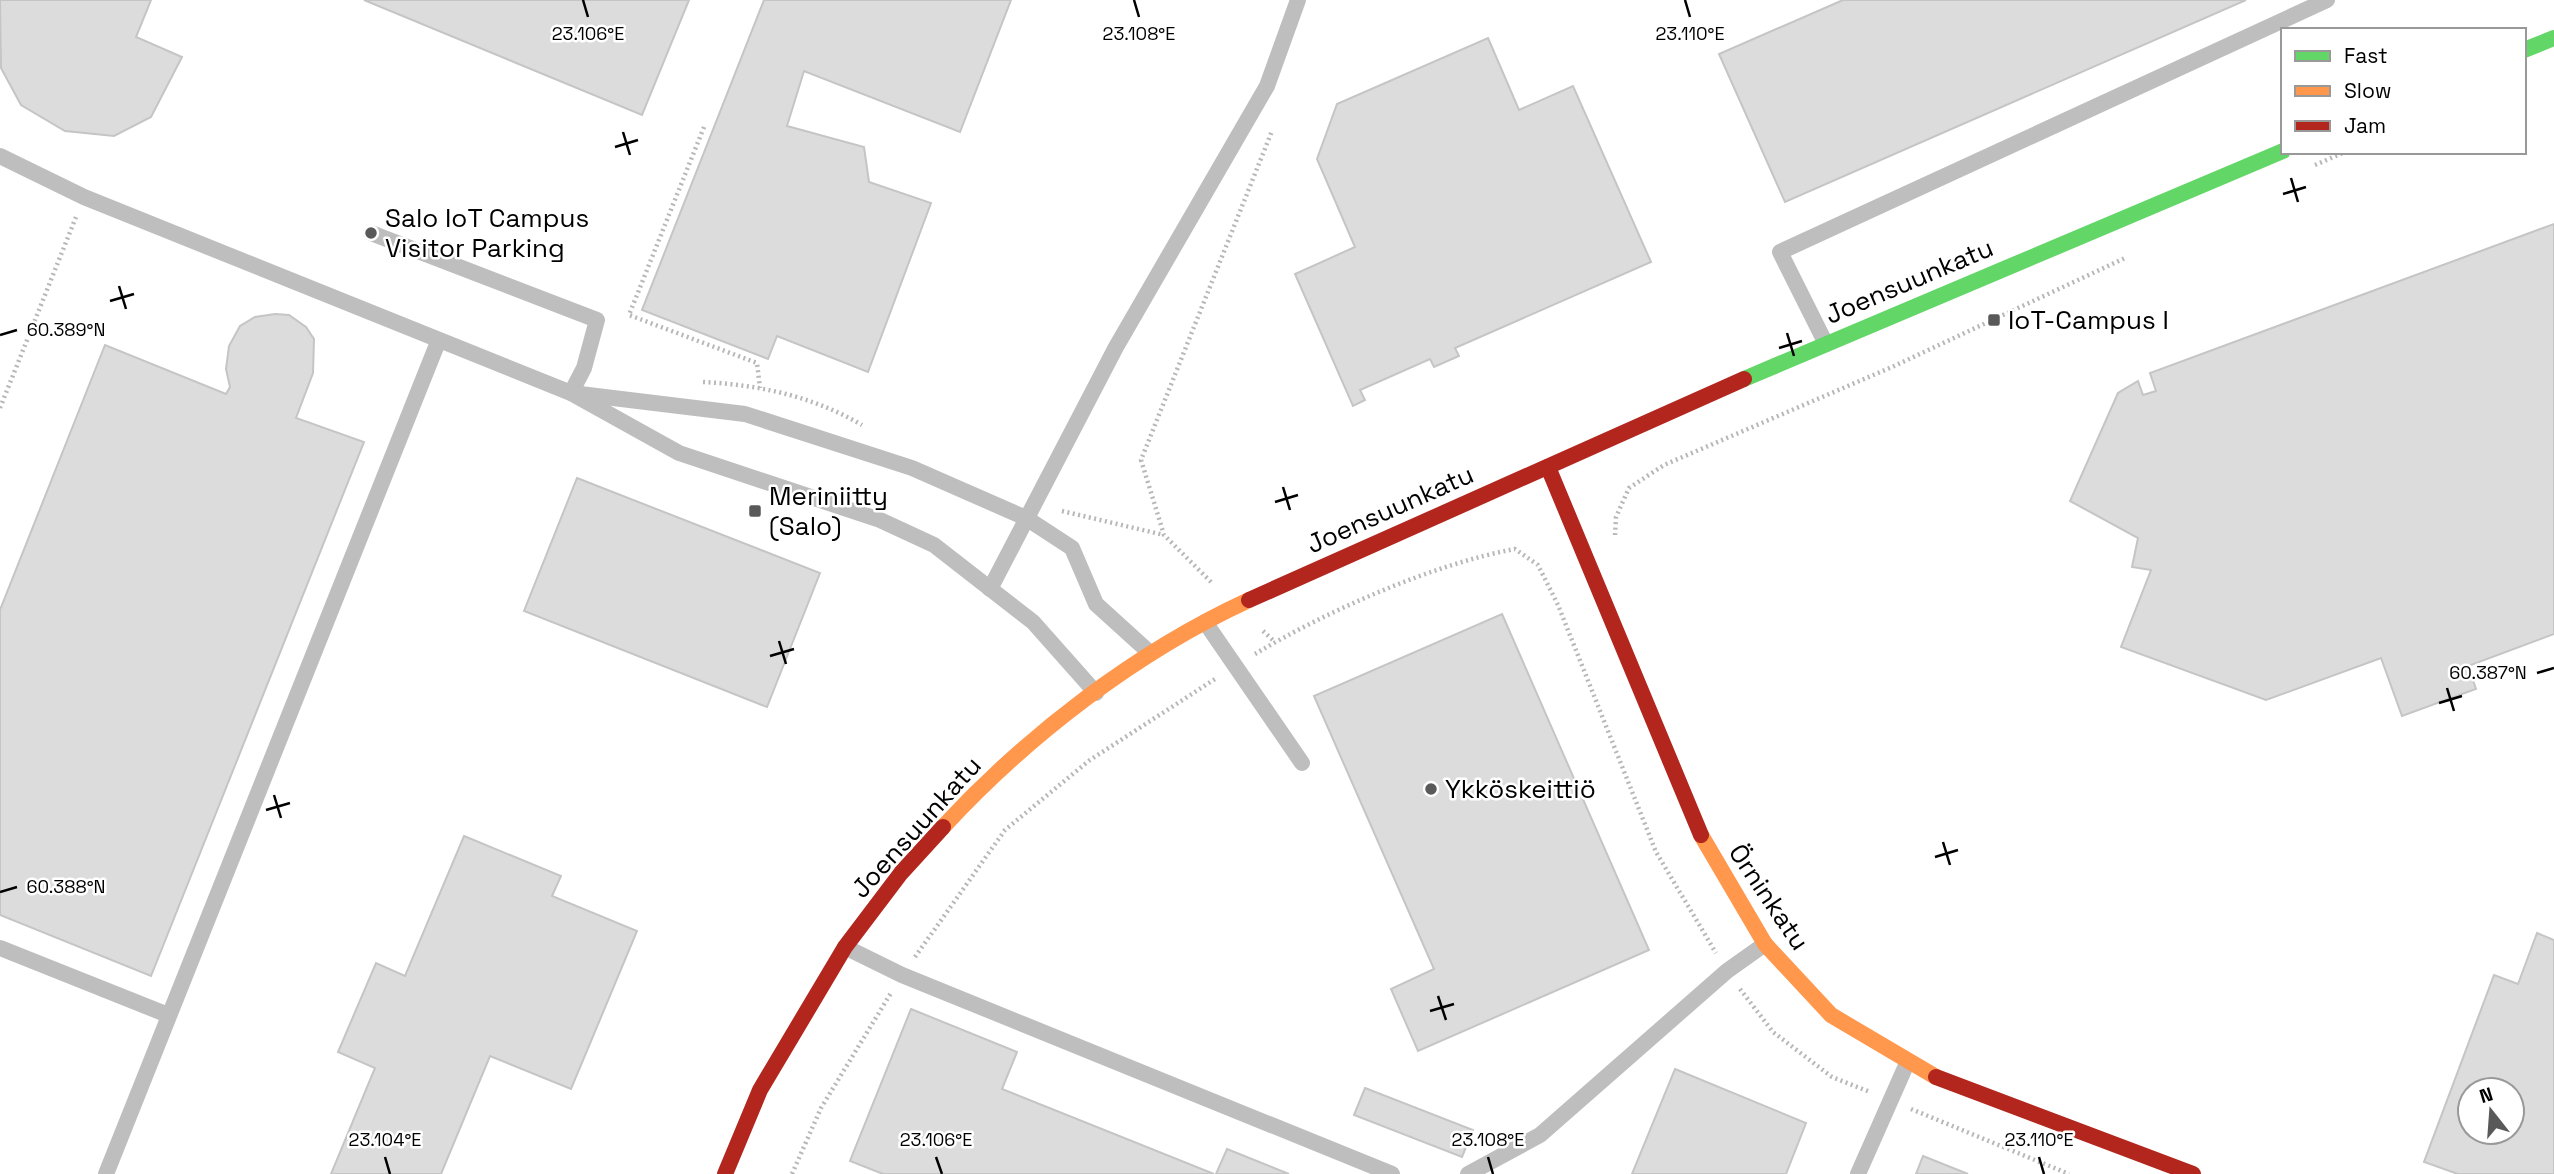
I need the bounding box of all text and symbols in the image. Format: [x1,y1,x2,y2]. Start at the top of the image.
text: 23.106°E [552,22,624,45]
text: 23.108°E [1103,22,1175,45]
text: 23.110°E [1655,22,1725,45]
legend [2281,28,2526,154]
text: Fast [2344,42,2388,69]
text: Slow [2344,77,2392,104]
text: Jam [2344,112,2386,139]
place label: Salo IoT Campus Visitor Parking [385,201,589,265]
marker: Salo IoT Campus Visitor Parking [363,225,379,241]
street label: Joensuunkatu [1820,230,1998,332]
place label: IoT-Campus I [2008,303,2169,337]
marker: IoT-Campus I [1986,312,2002,328]
text: 60.389°N [27,318,105,341]
street label: Joensuunkatu [1301,457,1479,561]
place label: Meriniitty (Salo) [769,479,888,543]
marker: Meriniitty (Salo) [747,503,763,519]
text: 60.387°N [2449,661,2527,684]
street label: Joensuunkatu [843,749,989,905]
place label: Ykköskeittiö [1445,772,1596,806]
marker: Ykköskeittiö [1423,781,1439,797]
street label: Örninkatu [1721,837,1817,957]
text: 60.388°N [27,875,105,898]
north arrow [2456,1076,2526,1146]
text: N [2476,1081,2496,1109]
text: 23.104°E [349,1128,421,1151]
text: 23.106°E [900,1128,972,1151]
text: 23.108°E [1452,1128,1524,1151]
text: 23.110°E [2004,1128,2074,1151]

